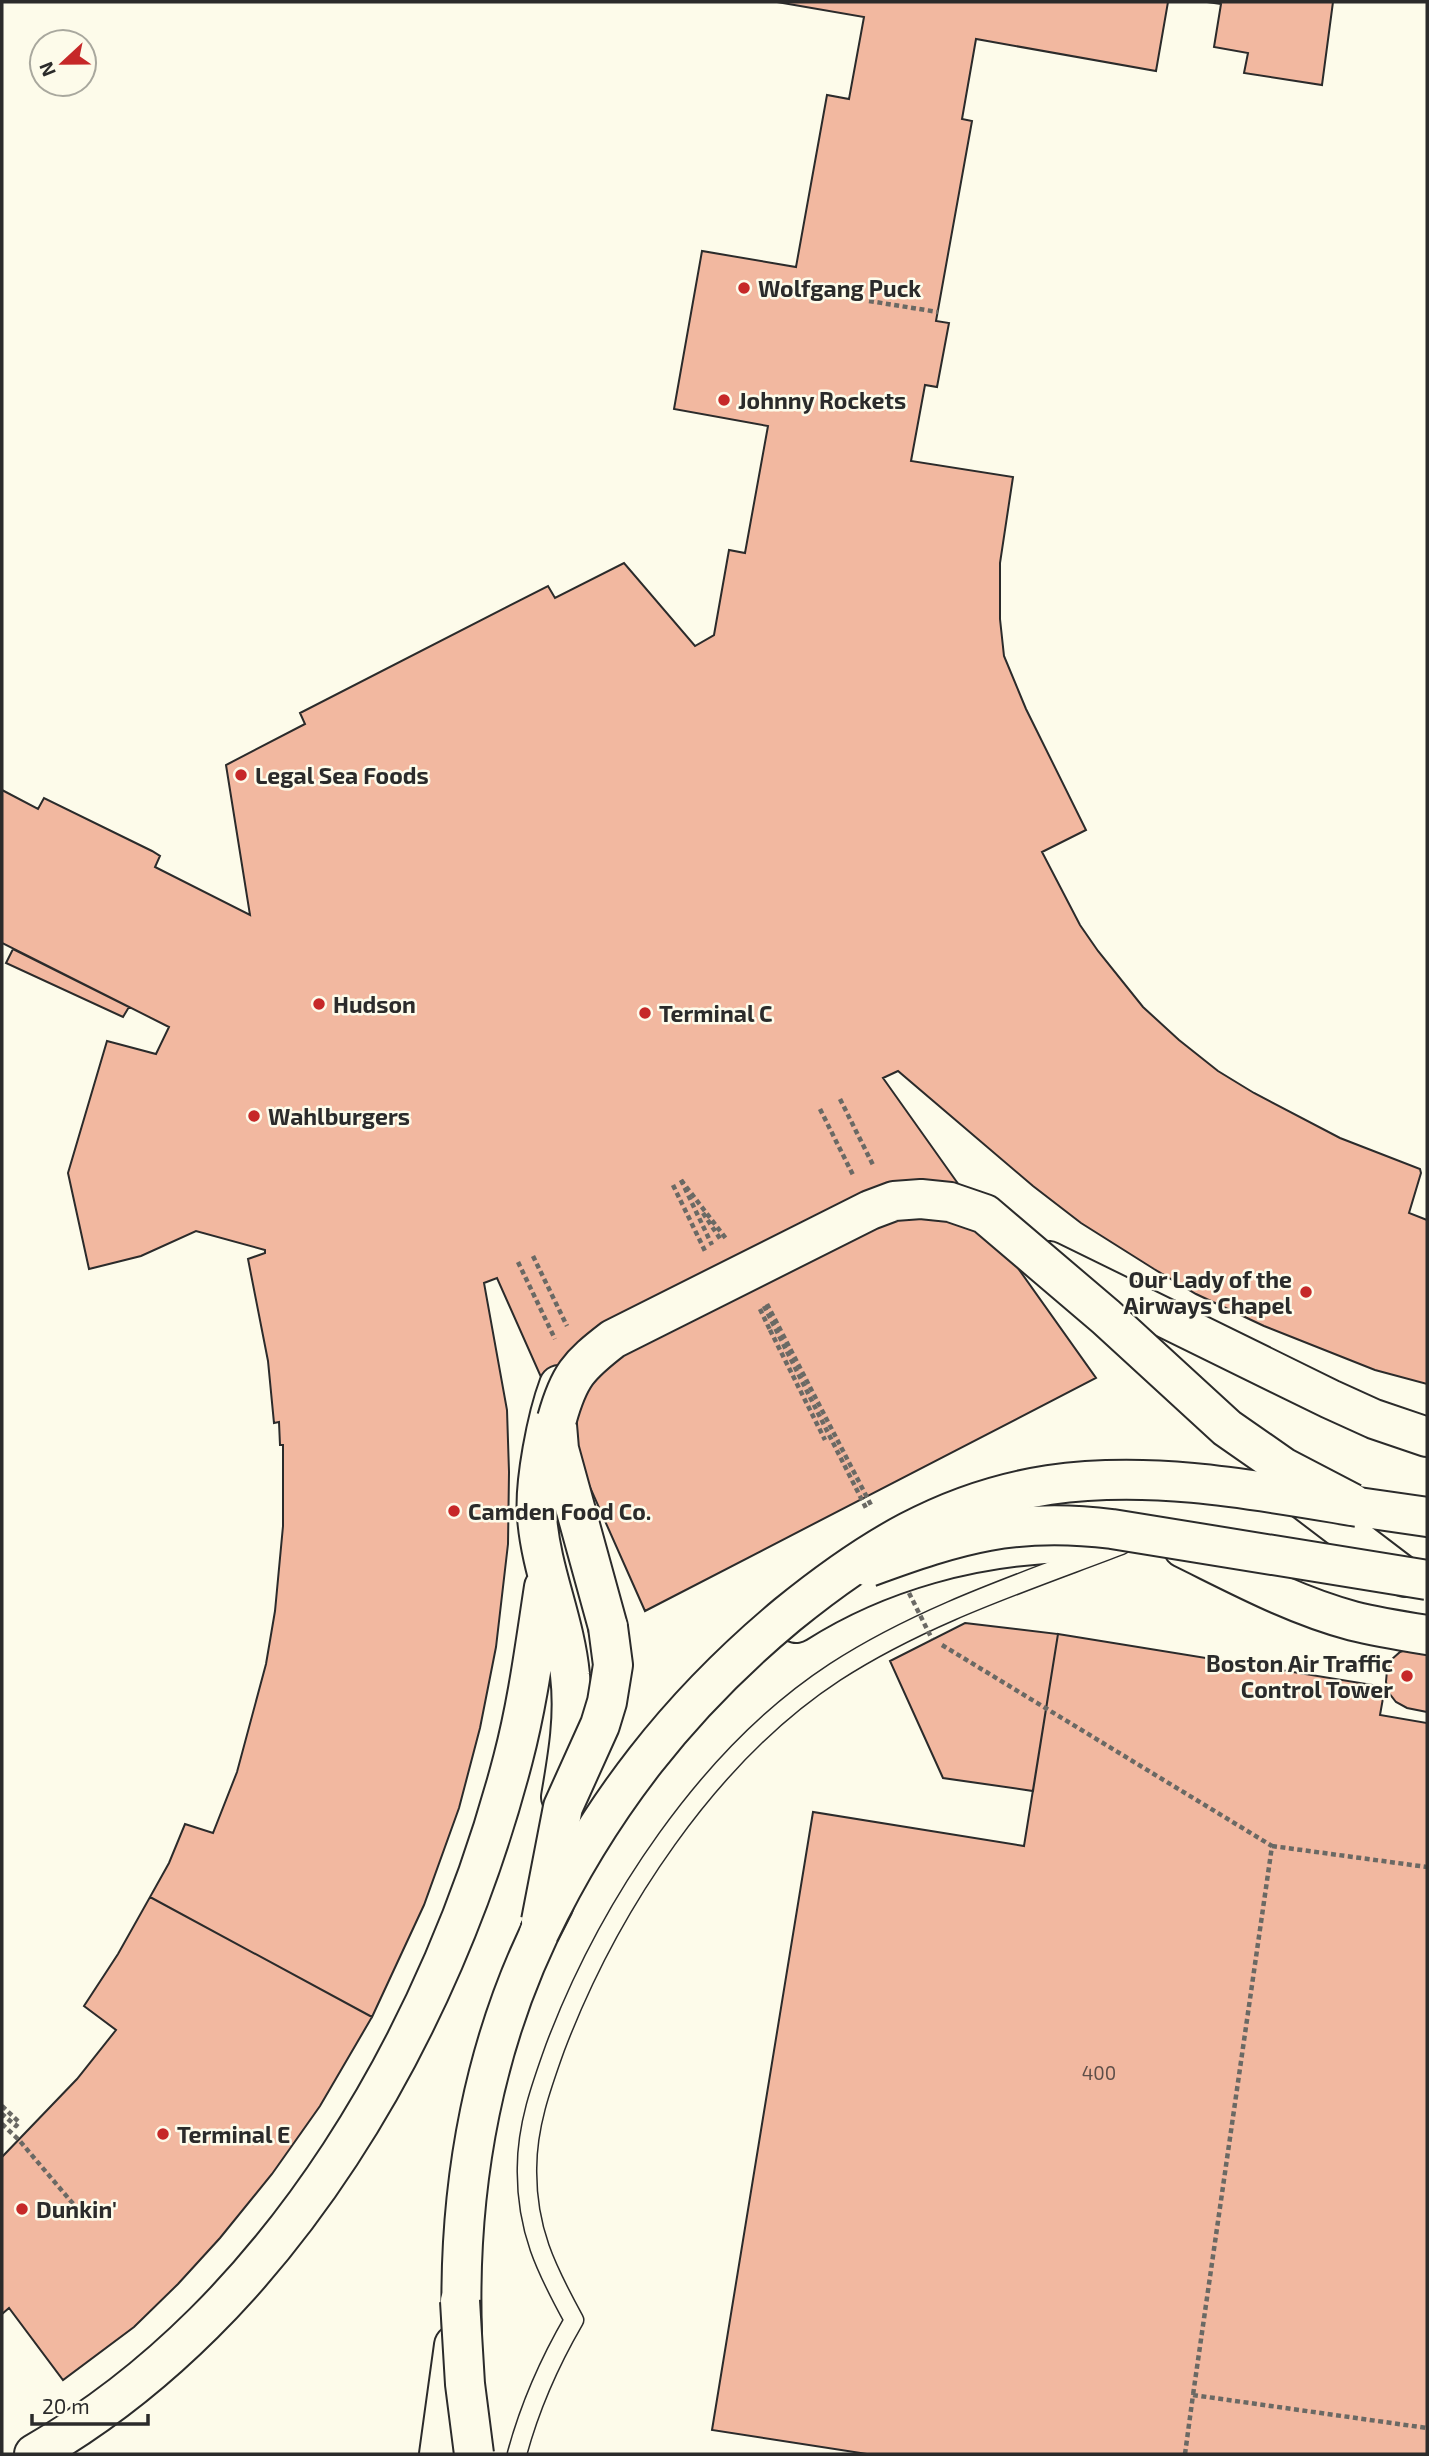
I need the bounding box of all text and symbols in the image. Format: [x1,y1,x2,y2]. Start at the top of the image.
north arrow [28,28,98,98]
text: N [34,59,60,80]
place label: Wolfgang Puck [758,274,921,302]
marker: Wolfgang Puck [736,280,752,296]
place label: Johnny Rockets [738,386,906,414]
marker: Johnny Rockets [716,392,732,408]
place label: Legal Sea Foods [255,761,429,789]
marker: Legal Sea Foods [233,767,249,783]
place label: Hudson [333,990,416,1018]
marker: Hudson [311,996,327,1012]
place label: Terminal C [659,999,772,1027]
marker: Terminal C [637,1005,653,1021]
place label: Wahlburgers [268,1102,410,1130]
marker: Wahlburgers [246,1108,262,1124]
place label: Our Lady of the Airways Chapel [1123,1265,1292,1319]
marker: Our Lady of the Airways Chapel [1298,1284,1314,1300]
place label: Camden Food Co. [468,1497,651,1525]
marker: Camden Food Co. [446,1503,462,1519]
place label: Boston Air Traffic Control Tower [1206,1649,1393,1703]
marker: Boston Air Traffic Control Tower [1399,1668,1415,1684]
house number: 400 [1082,2061,1116,2084]
place label: Terminal E [177,2120,290,2148]
marker: Terminal E [155,2126,171,2142]
place label: Dunkin' [36,2195,117,2223]
marker: Dunkin' [14,2201,30,2217]
scale bar [32,2382,147,2426]
text: 20 m [42,2393,90,2418]

